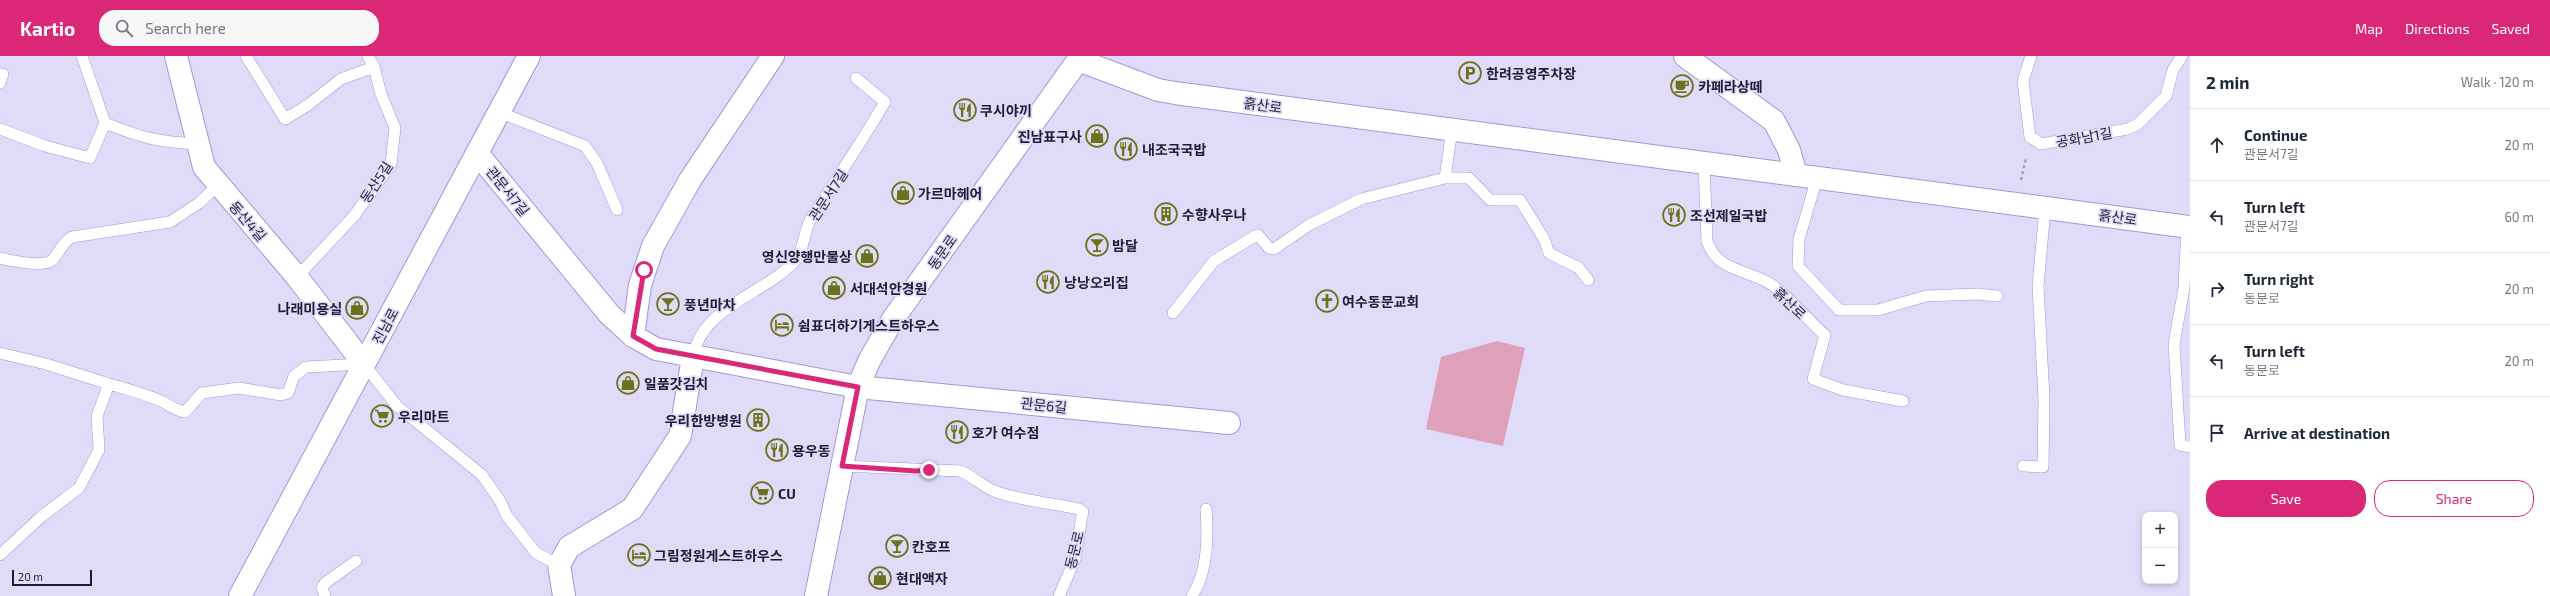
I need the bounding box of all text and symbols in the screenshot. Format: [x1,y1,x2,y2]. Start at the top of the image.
search box [99,10,379,46]
text: Kartio [20,17,75,40]
icon: search [113,17,135,39]
text: Search here [145,19,226,37]
text: Map [2355,20,2383,37]
text: Directions [2405,20,2470,37]
text: Saved [2492,20,2530,37]
parking icon: 한려공영주차장 [1457,60,1483,86]
place label: 한려공영주차장 [1486,65,1576,82]
text: 2 min [2206,72,2249,92]
cafe icon: 카페라상떼 [1669,73,1695,99]
text: Walk · 120 m [2461,74,2534,90]
place label: 카페라상떼 [1698,78,1763,95]
street label: 흙산로 [1243,94,1283,116]
restaurant icon: 쿠시야끼 [952,97,978,123]
place label: 쿠시야끼 [980,102,1032,119]
shop icon: 진남표구사 [1084,123,1110,149]
street label: 공화남1길 [2054,124,2114,150]
text: Continue [2244,126,2307,144]
place label: 진남표구사 [1018,128,1082,145]
icon: ahead [2206,134,2228,156]
restaurant icon: 내조국국밥 [1113,136,1139,162]
text: 20 m [2505,137,2534,153]
place label: 내조국국밥 [1142,141,1207,158]
text: 관문서7길 [2244,146,2299,162]
street label: 동산5길 [356,158,396,206]
street label: 관문서7길 [483,163,533,219]
street label: 관문서7길 [805,166,851,224]
shop icon: 가르마헤어 [890,180,916,206]
place label: 가르마헤어 [918,185,982,202]
street label: 동산4길 [226,198,270,244]
text: Turn left [2244,198,2305,216]
building icon: 수향사우나 [1153,201,1179,227]
restaurant icon: 조선제일국밥 [1661,202,1687,228]
place label: 수향사우나 [1182,206,1247,223]
street label: 흙산로 [2098,206,2138,228]
icon: left [2206,206,2228,228]
place label: 조선제일국밥 [1690,207,1767,224]
text: 60 m [2504,209,2534,225]
text: 관문서7길 [2244,218,2299,234]
street label: 동문로 [924,231,960,273]
bar icon: 밤달 [1084,232,1110,258]
place label: 밤달 [1112,237,1138,254]
shop icon: 영신양행만물상 [854,243,880,269]
place label: 영신양행만물상 [762,248,852,265]
route start [635,261,653,279]
restaurant icon: 낭낭오리집 [1035,269,1061,295]
text: Turn right [2244,270,2314,288]
place label: 낭낭오리집 [1064,274,1128,291]
shop icon: 서대석안경원 [821,275,847,301]
icon: right [2206,278,2228,300]
place label: 서대석안경원 [850,280,927,297]
text: 20 m [2505,281,2534,297]
street label: 흙산로 [1770,283,1810,323]
church icon: 여수동문교회 [1314,288,1340,314]
text: 동문로 [2244,290,2280,306]
bar icon: 풍년마차 [655,291,681,317]
place label: 여수동문교회 [1342,293,1419,310]
shop icon: 나래미용실 [344,295,370,321]
place label: 풍년마차 [684,296,736,313]
place label: 나래미용실 [278,300,342,317]
street label: 진남로 [368,305,402,347]
hotel icon: 쉼표더하기게스트하우스 [769,312,795,338]
place label: 쉼표더하기게스트하우스 [798,317,940,334]
text: Turn left [2244,342,2305,360]
icon: left [2206,350,2228,372]
text: 20 m [2505,353,2534,369]
text: 동문로 [2244,362,2280,378]
shop icon: 일품갓김치 [615,370,641,396]
place label: 일품갓김치 [644,375,708,392]
street label: 관문6길 [1020,394,1068,416]
supermarket icon: 우리마트 [369,403,395,429]
building icon: 우리한방병원 [745,407,771,433]
place label: 우리마트 [398,408,450,425]
place label: 우리한방병원 [665,412,742,429]
restaurant icon: 호가 여수점 [944,419,970,445]
icon: arrive [2206,422,2228,444]
place label: 호가 여수점 [972,424,1039,441]
text: Arrive at destination [2244,424,2390,442]
restaurant icon: 용우동 [764,437,790,463]
place label: 용우동 [792,442,831,459]
route end [920,461,938,479]
supermarket icon: CU [749,480,775,506]
button: Save [2206,480,2366,517]
button: Share [2374,480,2534,517]
place label: CU [778,485,796,502]
map controls [2142,512,2178,584]
button: + [2142,512,2178,548]
street label: 동문로 [1061,529,1087,571]
bar icon: 칸호프 [884,533,910,559]
place label: 칸호프 [912,538,951,555]
hotel icon: 그림정원게스트하우스 [626,542,652,568]
place label: 그림정원게스트하우스 [654,547,783,564]
button: − [2142,548,2178,584]
shop icon: 현대액자 [867,565,893,591]
scale bar [12,568,92,587]
text: 20 m [18,570,43,583]
place label: 현대액자 [896,570,948,587]

